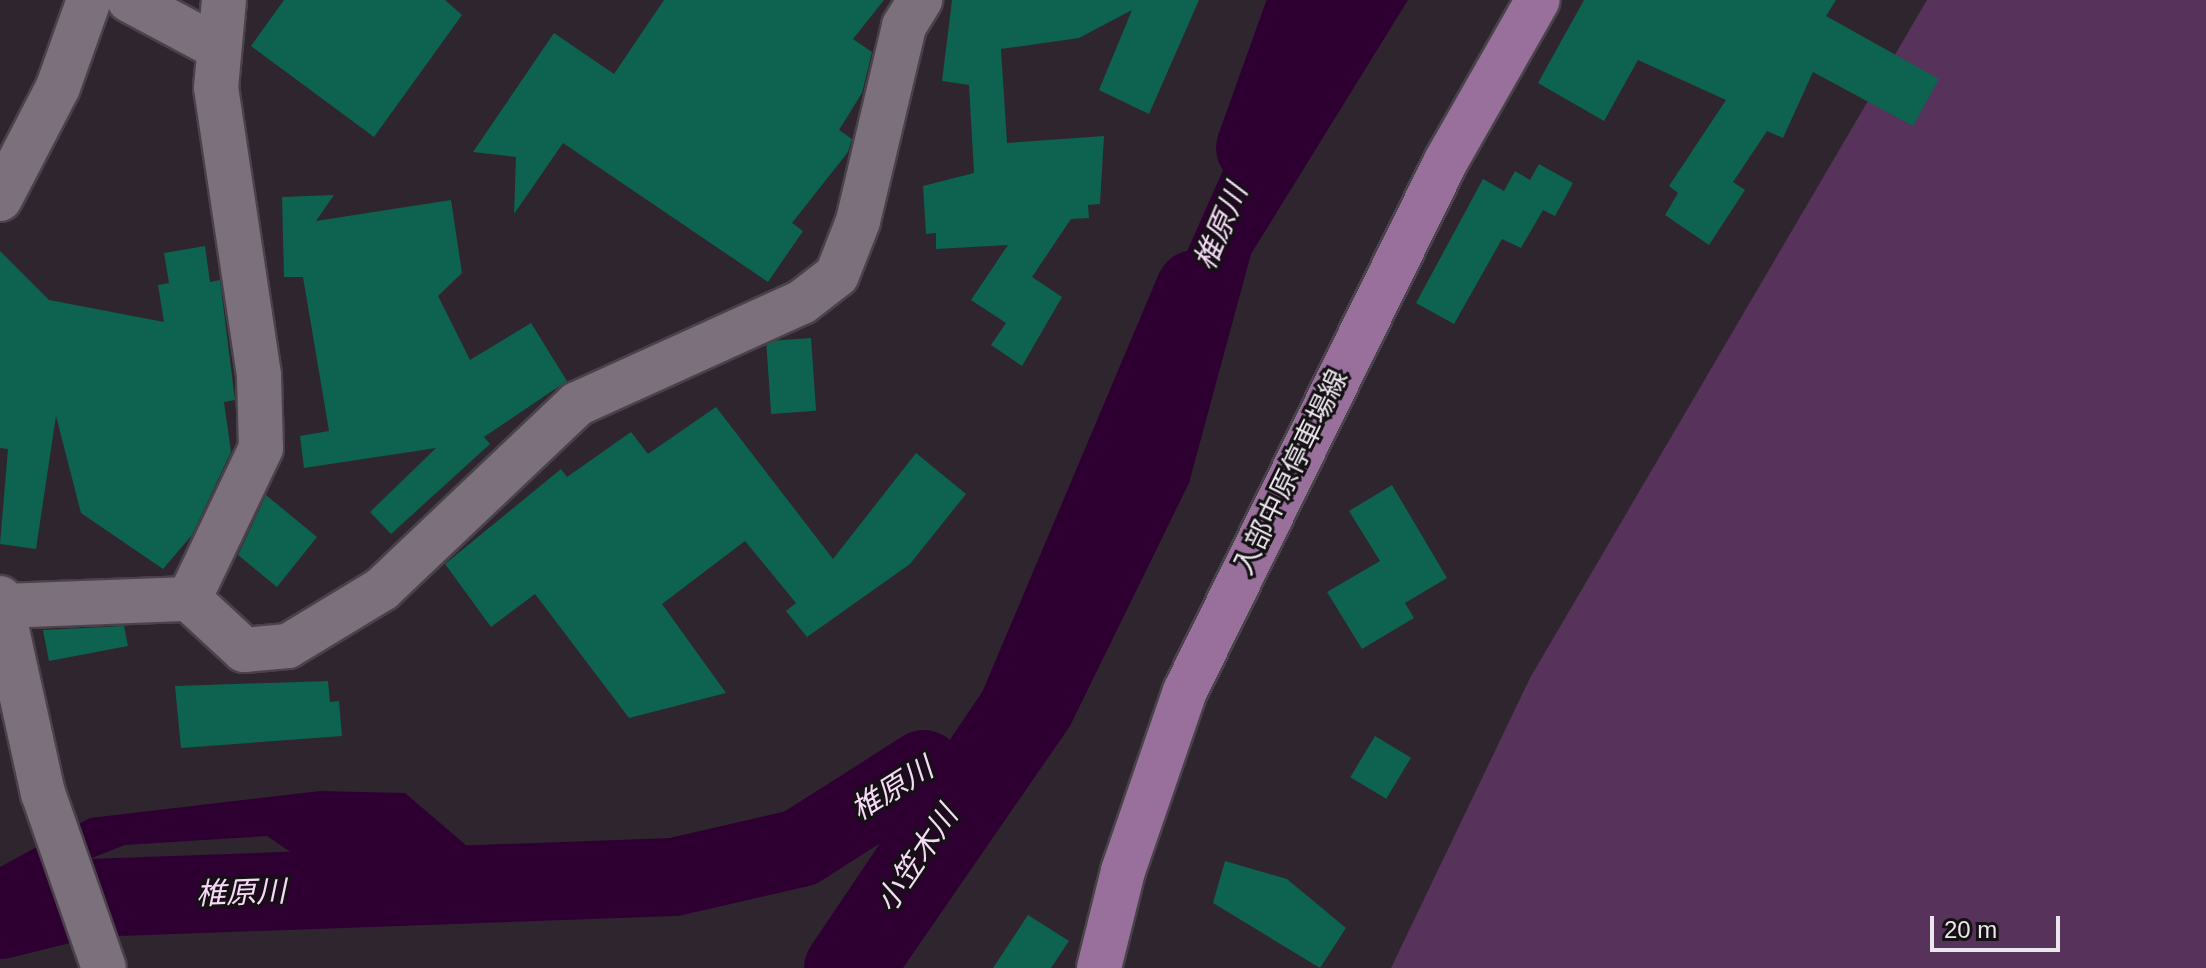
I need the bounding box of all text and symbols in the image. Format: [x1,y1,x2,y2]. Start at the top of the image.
water label: 椎原川 [1187,179,1255,275]
street label: 入部中原停車場線 [1227,364,1355,580]
water label: 椎原川 [844,750,940,828]
water label: 小笠木川 [869,799,965,919]
water label: 椎原川 [195,873,287,913]
scale bar [1934,900,2064,950]
text: 20 m [1944,916,1997,943]

